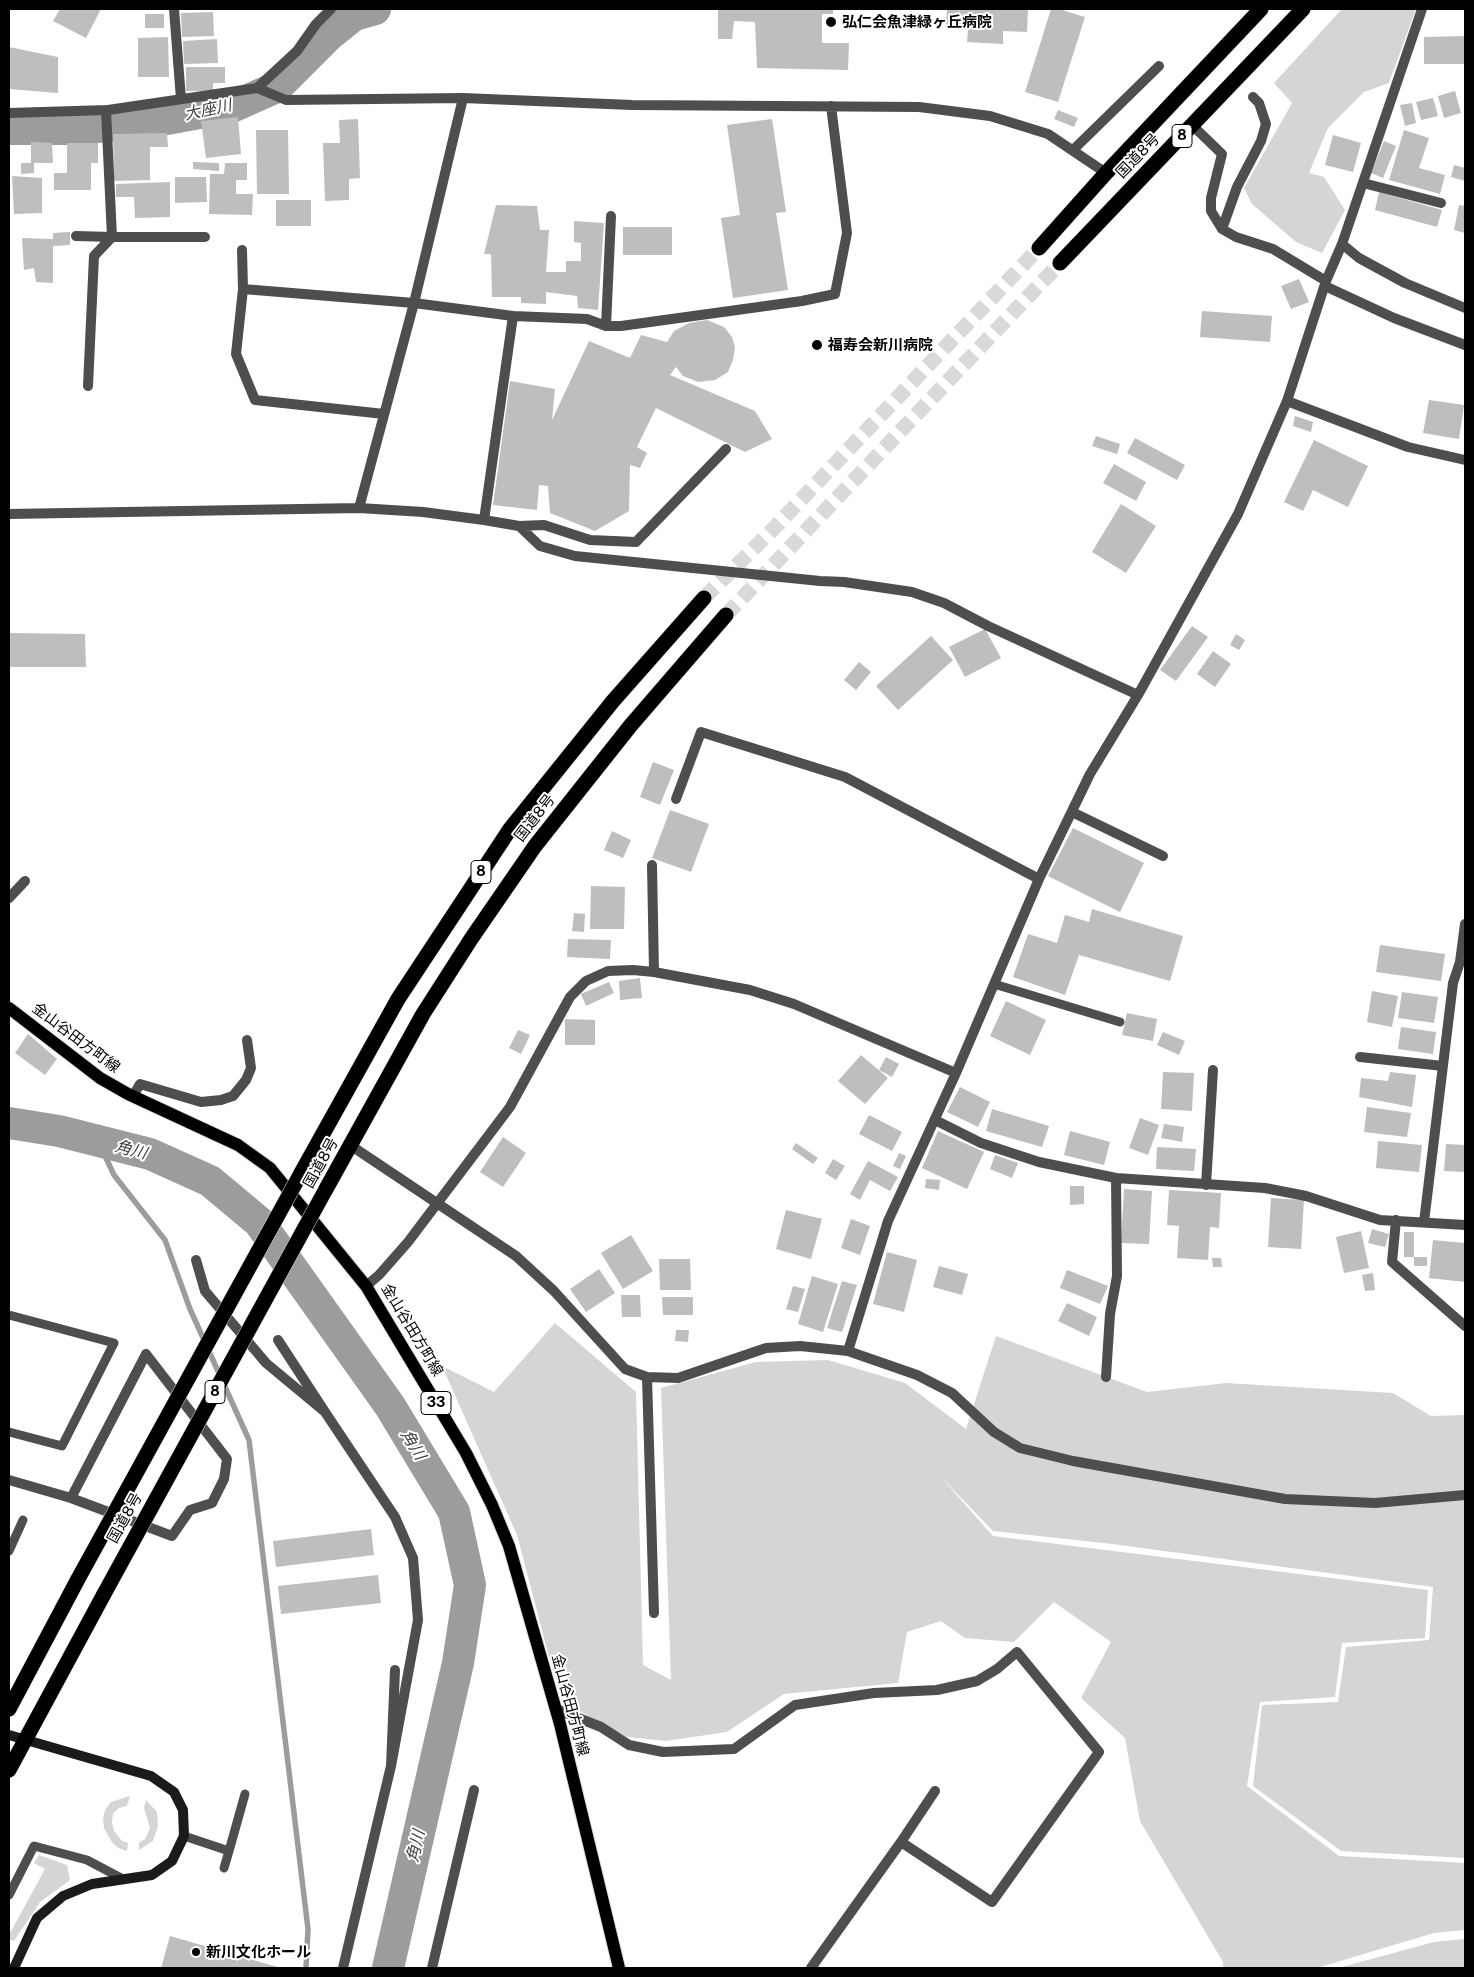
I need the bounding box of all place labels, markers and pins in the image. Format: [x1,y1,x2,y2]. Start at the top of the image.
place label: 弘仁会魚津緑ヶ丘病院 [842,13,992,31]
marker: 弘仁会魚津緑ヶ丘病院 [824,15,838,29]
place label: 福寿会新川病院 [828,336,933,354]
marker: 福寿会新川病院 [810,338,824,352]
place label: 新川文化ホール [206,1943,311,1961]
marker: 新川文化ホール [190,1946,202,1958]

